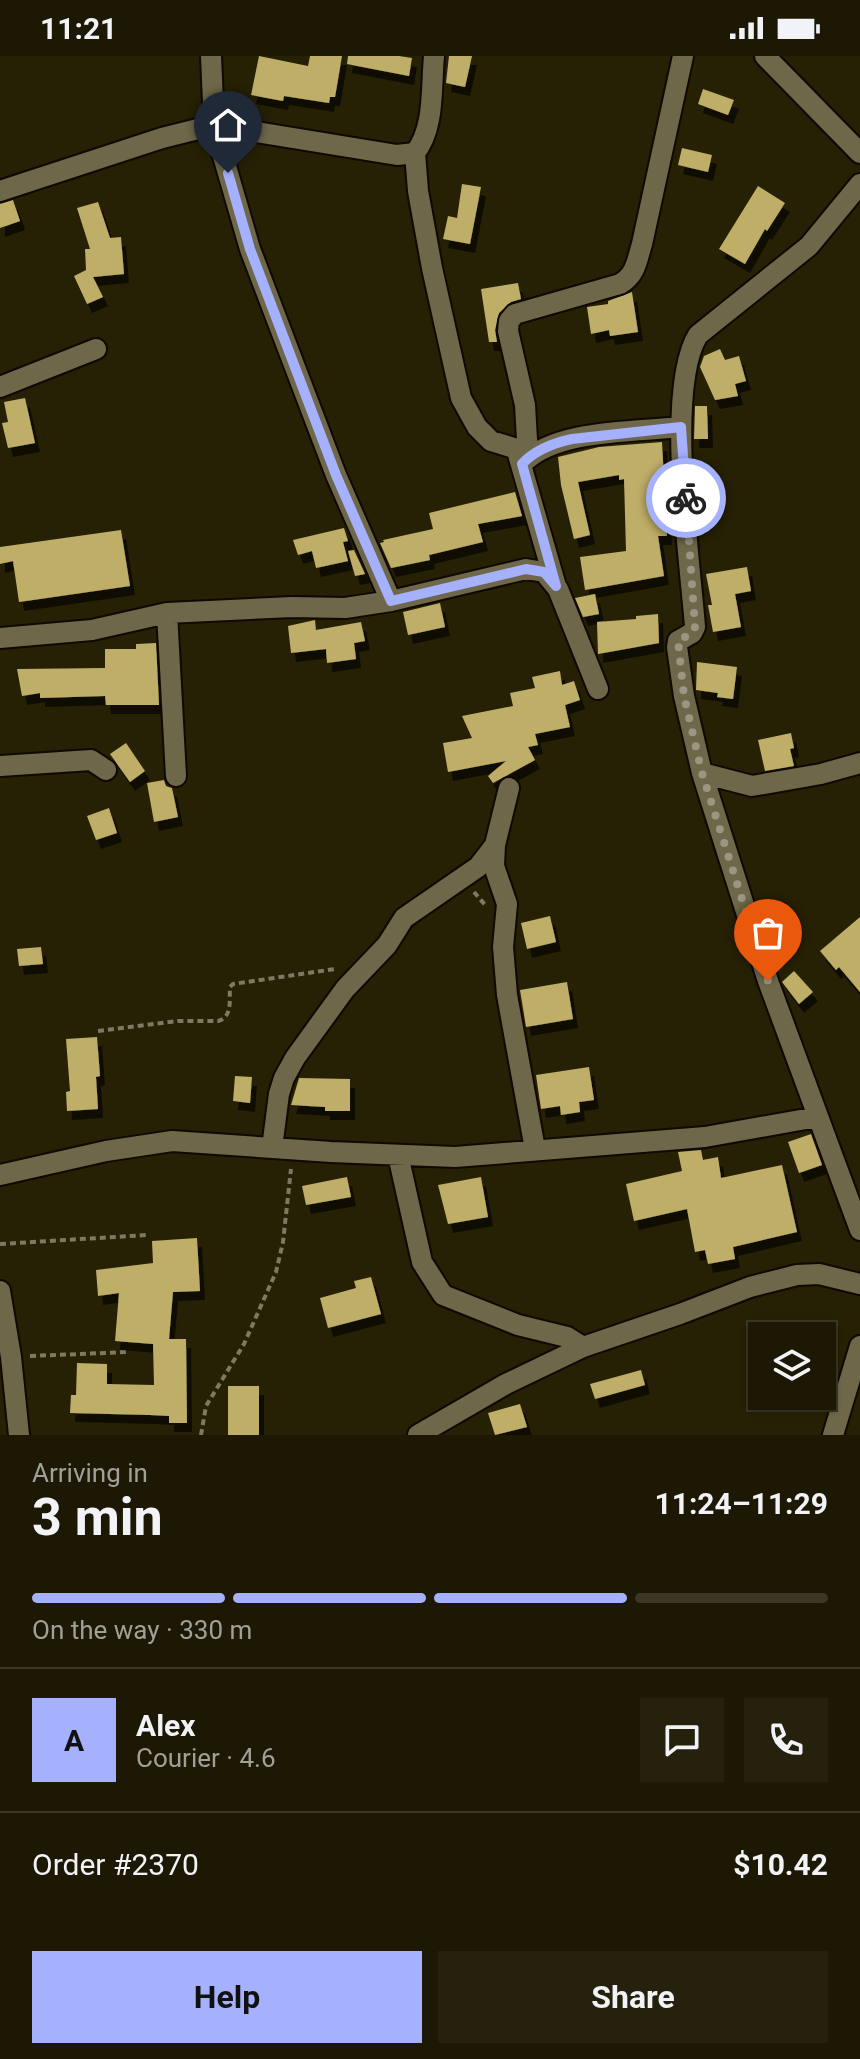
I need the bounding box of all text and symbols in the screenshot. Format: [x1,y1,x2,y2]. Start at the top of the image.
text: 11:21 [40,11,117,46]
pin [194,91,262,173]
icon: home [206,103,250,147]
courier [646,458,726,538]
icon: bike [664,476,708,520]
pin [734,899,802,981]
icon: bag [746,911,790,955]
map controls [748,1322,836,1410]
button: layers [748,1322,836,1410]
text: Arriving in [32,1458,148,1488]
text: 11:24–11:29 [654,1486,828,1521]
text: 3 min [32,1487,163,1548]
text: On the way · 330 m [32,1615,252,1645]
button: chat [640,1698,724,1782]
button: phone [744,1698,828,1782]
text: Alex [136,1708,196,1743]
text: A [64,1723,84,1758]
text: Courier · 4.6 [136,1743,276,1773]
text: Order #2370 [32,1847,199,1882]
text: $10.42 [733,1847,828,1882]
button: Help [32,1951,422,2043]
button: Share [438,1951,828,2043]

